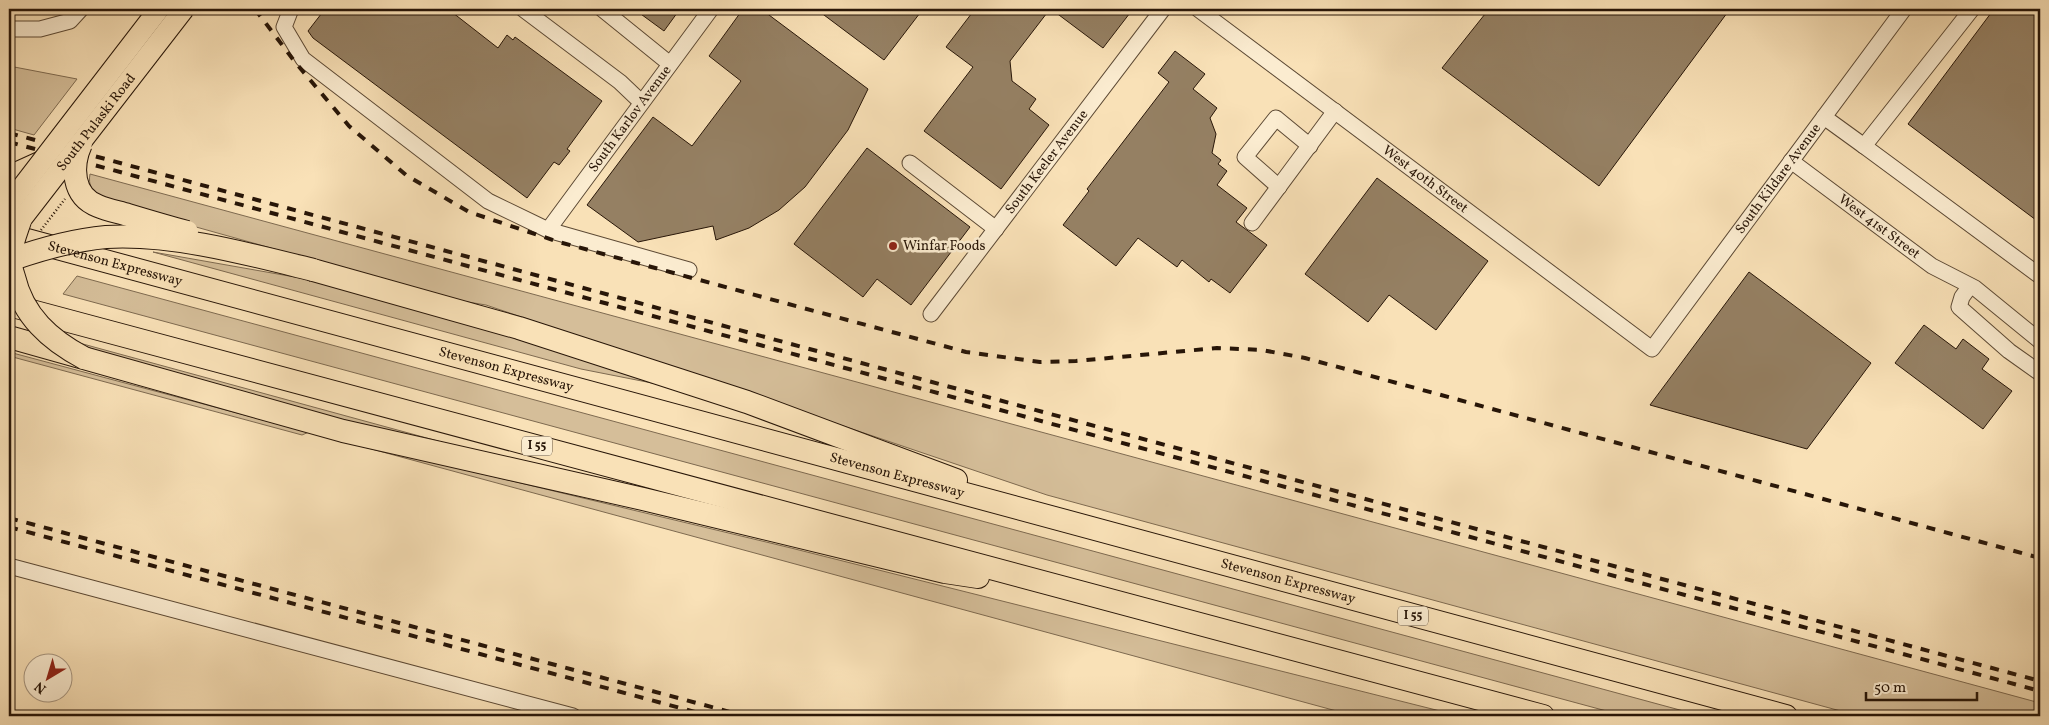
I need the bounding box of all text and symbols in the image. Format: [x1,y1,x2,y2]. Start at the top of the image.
street label: South Karlov Avenue [584,61,676,176]
street label: South Pulaski Road [52,70,140,175]
street label: South Keeler Avenue [1001,105,1093,218]
street label: South Kildare Avenue [1731,119,1826,238]
street label: West 40th Street [1379,141,1472,218]
street label: West 41st Street [1834,190,1924,264]
street label: Stevenson Expressway [46,236,185,291]
place label: Winfar Foods [903,237,986,256]
marker: Winfar Foods [887,240,899,252]
street label: Stevenson Expressway [437,342,576,397]
road number: I 55 [522,436,552,456]
street label: Stevenson Expressway [828,448,967,503]
street label: Stevenson Expressway [1218,554,1358,609]
road number: I 55 [1398,606,1428,626]
north arrow [22,652,72,702]
scale bar [1866,670,1978,702]
text: N [31,676,51,698]
text: 50 m [1874,678,1906,699]

